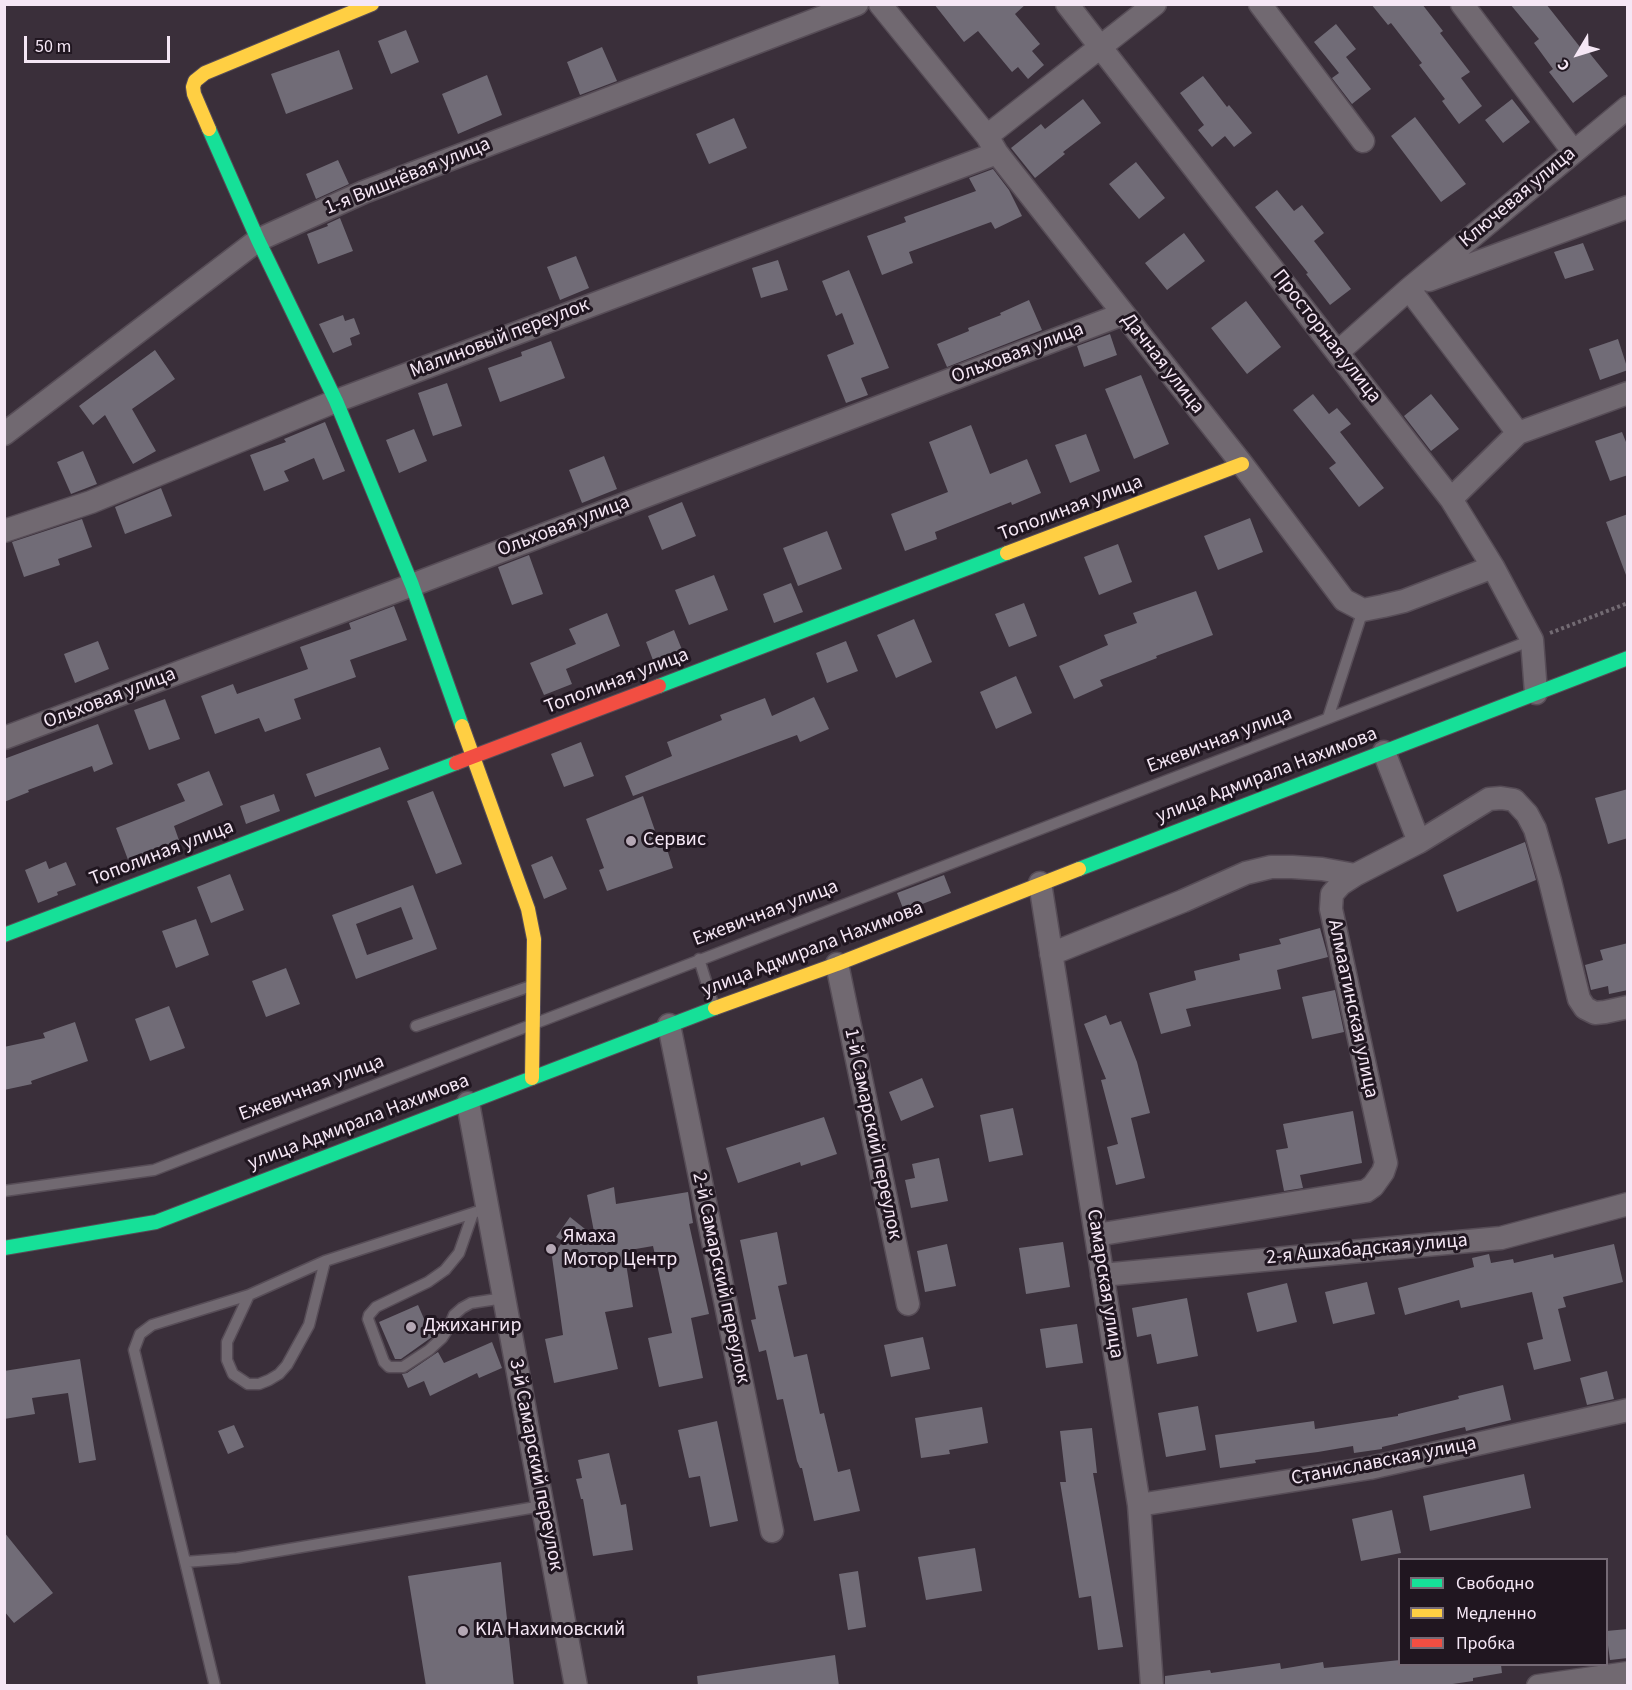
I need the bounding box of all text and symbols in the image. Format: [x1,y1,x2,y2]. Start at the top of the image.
scale bar [27,24,172,62]
north arrow [1548,24,1608,84]
text: 50 m [35,34,71,59]
text: С [1552,55,1575,76]
street label: 1-я Вишнёвая улица [322,133,494,221]
street label: Ключевая улица [1455,142,1581,254]
street label: Просторная улица [1266,266,1386,408]
street label: Малиновый переулок [407,294,593,384]
street label: Дачная улица [1115,309,1209,419]
street label: Ольховая улица [948,318,1088,390]
street label: Тополиная улица [996,471,1146,547]
street label: Ольховая улица [494,491,634,563]
street label: Тополиная улица [542,644,692,720]
street label: Ольховая улица [40,663,180,735]
street label: Ежевичная улица [1144,702,1296,780]
street label: улица Адмирала Нахимова [1153,723,1381,829]
street label: Тополиная улица [87,816,237,892]
place label: Сервис [643,829,706,853]
marker: Сервис [624,834,638,848]
street label: Ежевичная улица [690,875,842,953]
street label: улица Адмирала Нахимова [699,897,927,1003]
street label: Алмаатинская улица [1321,918,1383,1100]
street label: 1-й Самарский переулок [838,1026,906,1242]
street label: Ежевичная улица [236,1050,388,1128]
street label: улица Адмирала Нахимова [245,1070,473,1176]
street label: 2-й Самарский переулок [686,1170,754,1386]
street label: Самарская улица [1080,1208,1128,1360]
place label: Ямаха Мотор Центр [563,1226,677,1273]
street label: 2-я Ашхабадская улица [1265,1229,1469,1271]
marker: Ямаха Мотор Центр [544,1242,558,1256]
place label: Джихангир [423,1315,521,1339]
marker: Джихангир [404,1320,418,1334]
street label: 3-й Самарский переулок [503,1357,567,1573]
street label: Станиславская улица [1289,1432,1479,1492]
legend [1398,1558,1608,1666]
text: Свободно [1456,1571,1534,1596]
text: Медленно [1456,1601,1536,1626]
place label: KIA Нахимовский [475,1619,625,1643]
marker: KIA Нахимовский [456,1624,470,1638]
text: Пробка [1456,1631,1515,1656]

